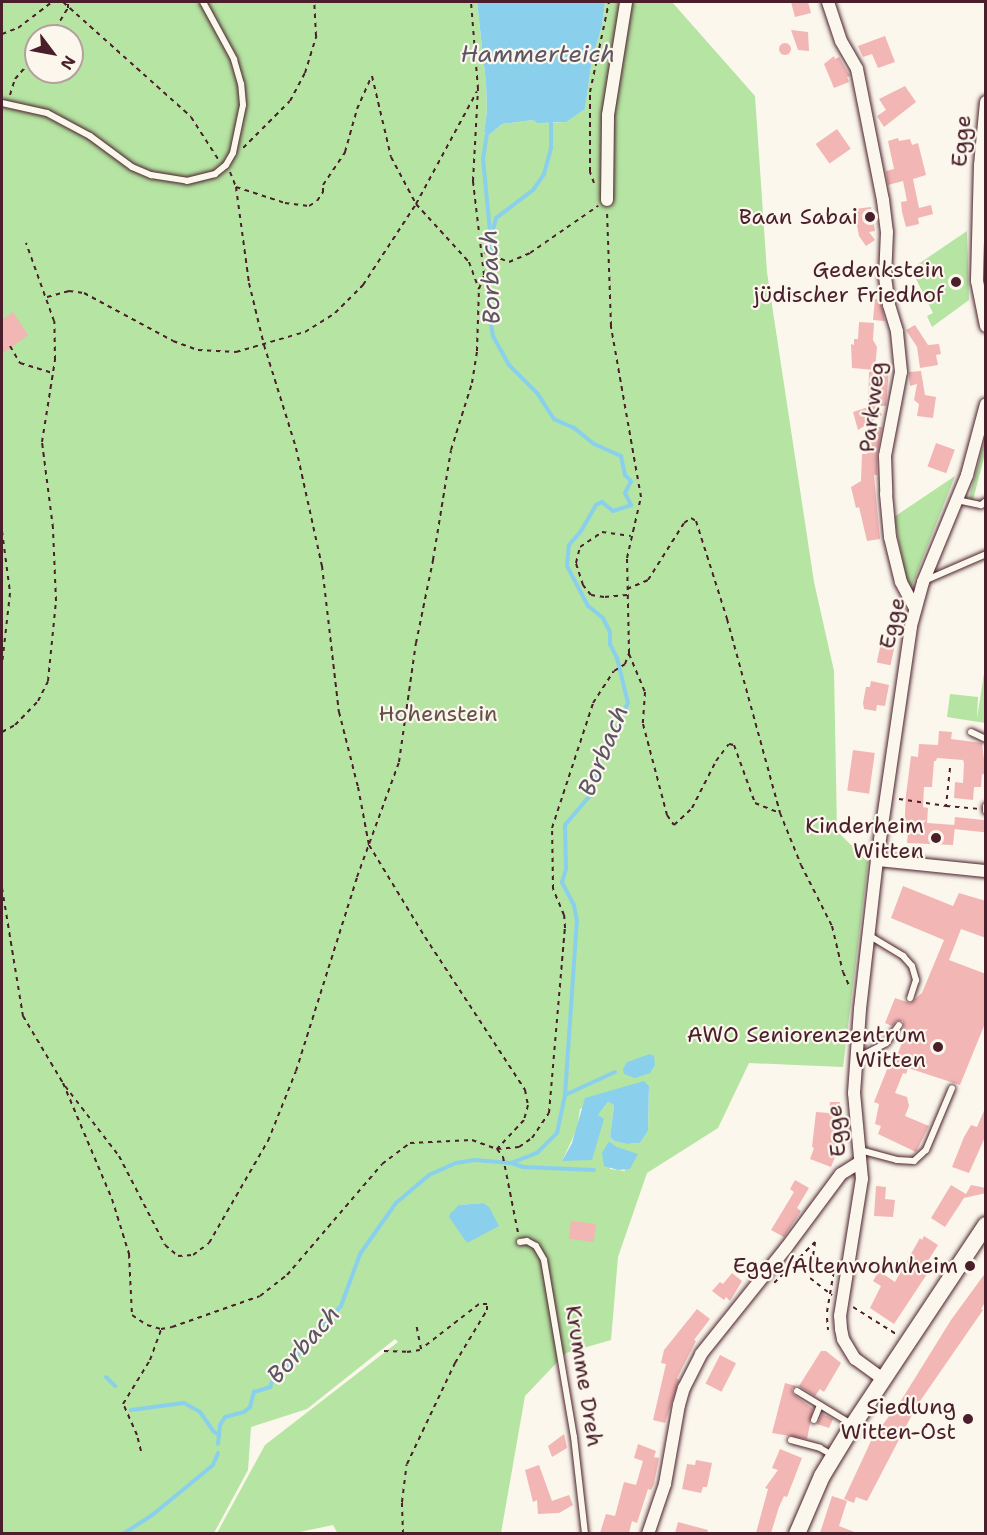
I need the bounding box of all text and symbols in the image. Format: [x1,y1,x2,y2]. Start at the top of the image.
north arrow [24,24,84,84]
water label: Hammerteich [461,41,615,69]
text: N [56,52,80,74]
street label: Egge [946,114,976,168]
place label: Baan Sabai [739,204,858,230]
marker: Baan Sabai [863,210,877,224]
water label: Borbach [475,229,507,325]
place label: Gedenkstein jüdischer Friedhof [754,256,944,308]
marker: Gedenkstein jüdischer Friedhof [949,275,963,289]
street label: Parkweg [853,360,891,454]
street label: Egge [873,595,911,651]
park label: Hohenstein [378,701,498,727]
water label: Borbach [573,701,635,801]
place label: Kinderheim Witten [805,812,924,864]
marker: Kinderheim Witten [929,831,943,845]
place label: AWO Seniorenzentrum Witten [687,1021,926,1072]
marker: AWO Seniorenzentrum Witten [931,1040,945,1054]
street label: Egge [821,1104,851,1158]
place label: Egge/Altenwohnheim [733,1253,958,1279]
marker: Egge/Altenwohnheim [963,1259,977,1273]
water label: Borbach [261,1300,347,1390]
street label: Krumme Dreh [560,1303,608,1449]
place label: Siedlung Witten-Ost [841,1393,956,1444]
marker: Siedlung Witten-Ost [961,1412,975,1426]

